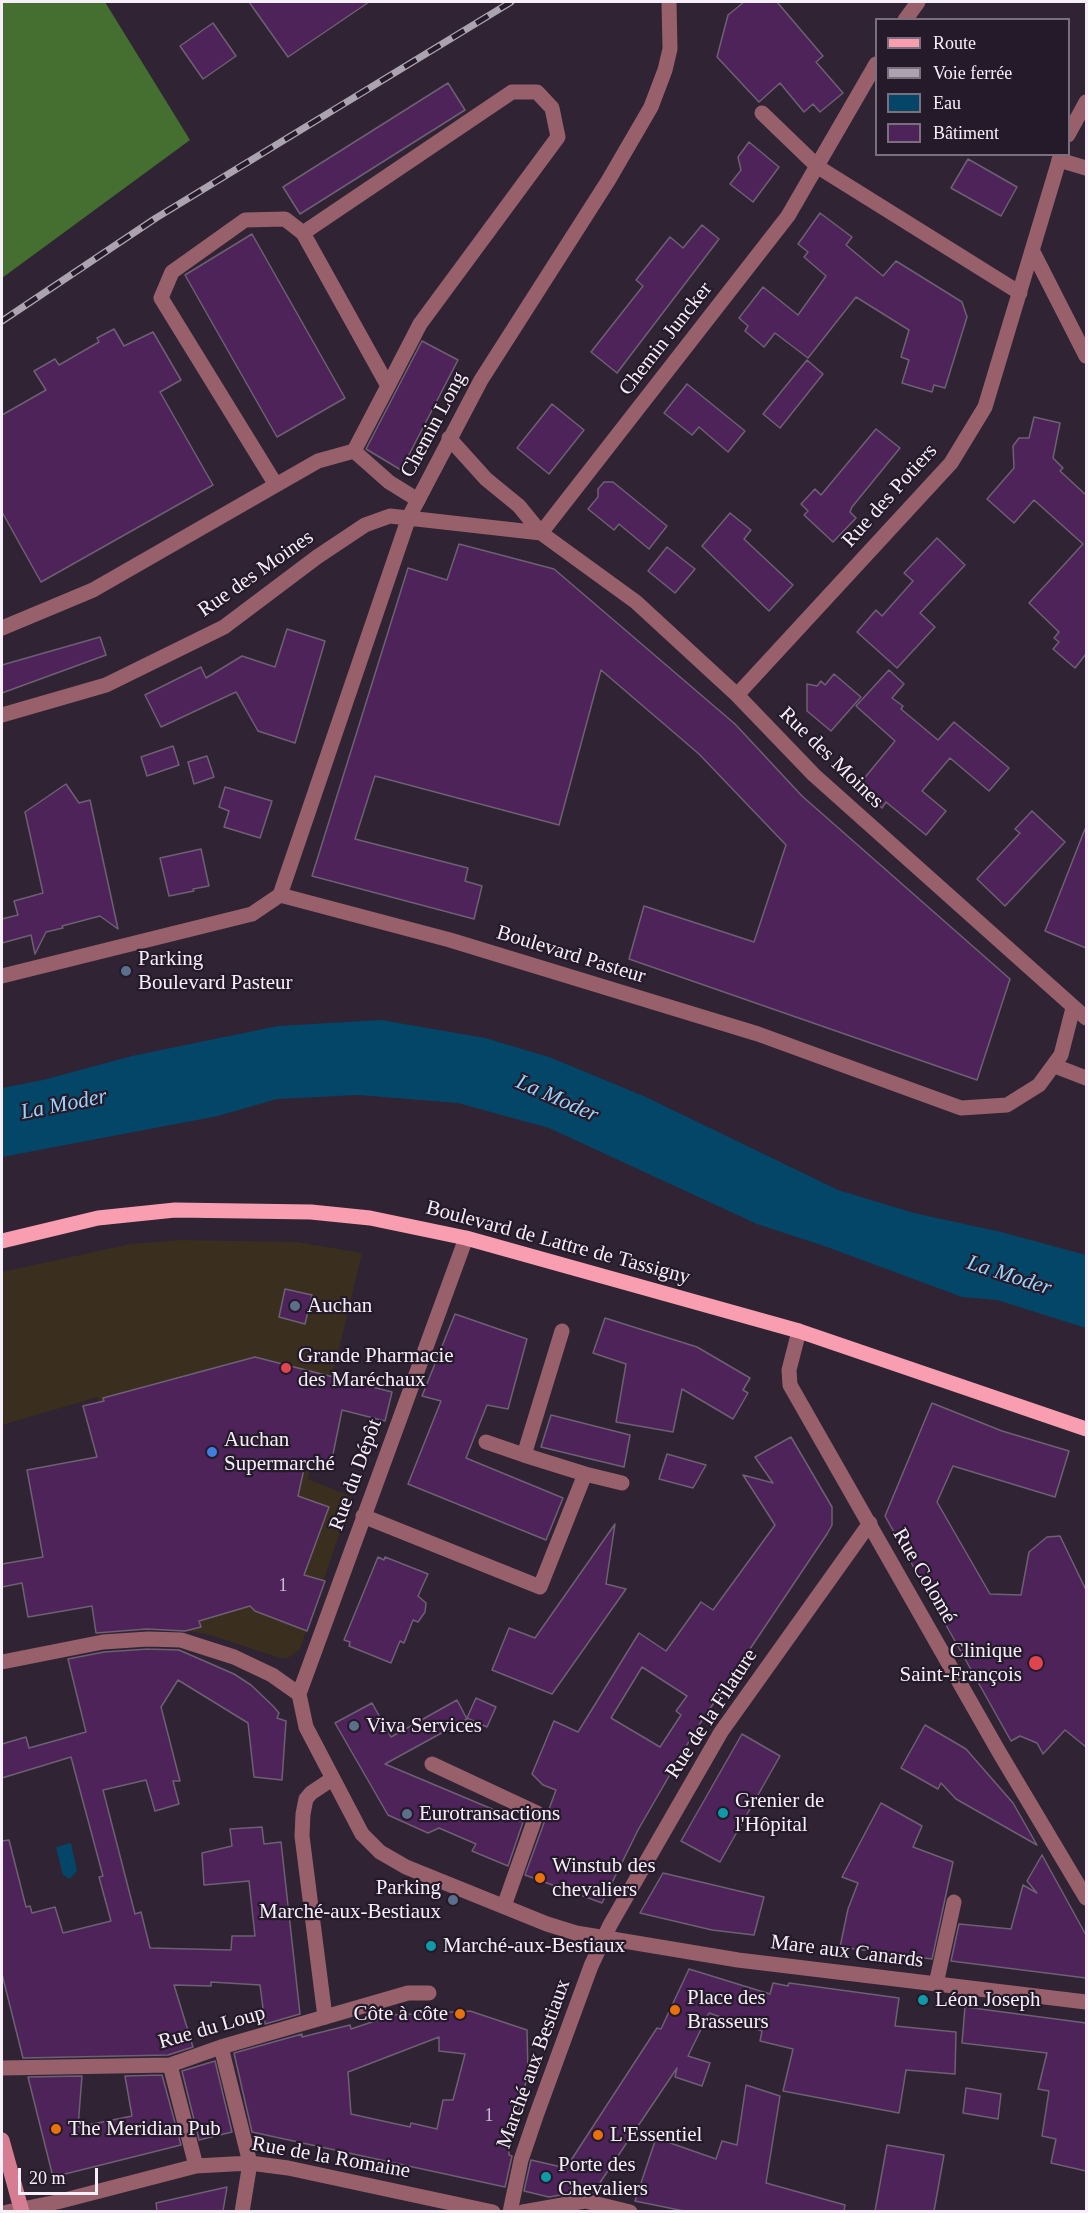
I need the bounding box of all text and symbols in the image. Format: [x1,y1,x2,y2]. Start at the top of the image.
legend [875,18,1070,156]
text: Route [933,33,976,53]
text: Voie ferrée [933,63,1012,83]
text: Eau [933,93,961,113]
text: Bâtiment [933,123,999,143]
street label: Chemin Juncker [614,277,718,401]
street label: Chemin Long [396,368,472,482]
street label: Rue des Potiers [837,439,943,553]
street label: Rue des Moines [193,525,319,623]
street label: Rue des Moines [774,702,888,814]
street label: Boulevard Pasteur [493,920,649,990]
place label: Parking Boulevard Pasteur [138,946,293,996]
marker: Parking Boulevard Pasteur [119,964,133,978]
water label: La Moder [512,1069,602,1129]
water label: La Moder [19,1084,109,1126]
street label: Boulevard de Lattre de Tassigny [423,1196,693,1290]
water label: La Moder [963,1250,1055,1302]
place label: Auchan [307,1293,372,1319]
marker: Auchan [288,1299,302,1313]
place label: Grande Pharmacie des Maréchaux [298,1343,454,1393]
marker: Grande Pharmacie des Maréchaux [279,1361,293,1375]
street label: Rue du Dépôt [324,1416,388,1534]
place label: Auchan Supermarché [224,1427,335,1477]
marker: Auchan Supermarché [205,1445,219,1459]
street label: Rue Colomé [887,1524,961,1628]
house number: 1 [278,1575,288,1597]
place label: Clinique Saint-François [900,1638,1022,1688]
street label: Rue de la Filature [661,1644,763,1784]
marker: Clinique Saint-François [1027,1654,1045,1672]
place label: Viva Services [366,1713,482,1739]
marker: Viva Services [347,1719,361,1733]
place label: Grenier de l'Hôpital [735,1788,824,1838]
place label: Eurotransactions [419,1801,560,1827]
marker: Grenier de l'Hôpital [716,1806,730,1820]
marker: Eurotransactions [400,1807,414,1821]
place label: Winstub des chevaliers [552,1853,656,1903]
marker: Winstub des chevaliers [533,1871,547,1885]
place label: Parking Marché-aux-Bestiaux [259,1875,441,1925]
marker: Parking Marché-aux-Bestiaux [446,1893,460,1907]
street label: Mare aux Canards [769,1930,925,1974]
place label: Marché-aux-Bestiaux [443,1933,625,1959]
marker: Marché-aux-Bestiaux [424,1939,438,1953]
street label: Marché aux Bestiaux [492,1976,576,2152]
place label: Place des Brasseurs [687,1985,769,2035]
place label: Léon Joseph [935,1987,1041,2013]
marker: Léon Joseph [916,1993,930,2007]
street label: Rue du Loup [156,2001,268,2055]
place label: Côte à côte [354,2001,448,2027]
marker: Place des Brasseurs [668,2003,682,2017]
marker: Côte à côte [453,2007,467,2021]
house number: 1 [484,2105,494,2127]
place label: The Meridian Pub [68,2116,221,2142]
marker: The Meridian Pub [49,2122,63,2136]
place label: L'Essentiel [610,2122,702,2148]
marker: L'Essentiel [591,2128,605,2142]
street label: Rue de la Romaine [250,2132,412,2184]
place label: Porte des Chevaliers [558,2152,648,2202]
scale bar [21,2156,100,2194]
text: 20 m [29,2168,66,2188]
marker: Porte des Chevaliers [539,2170,553,2184]

